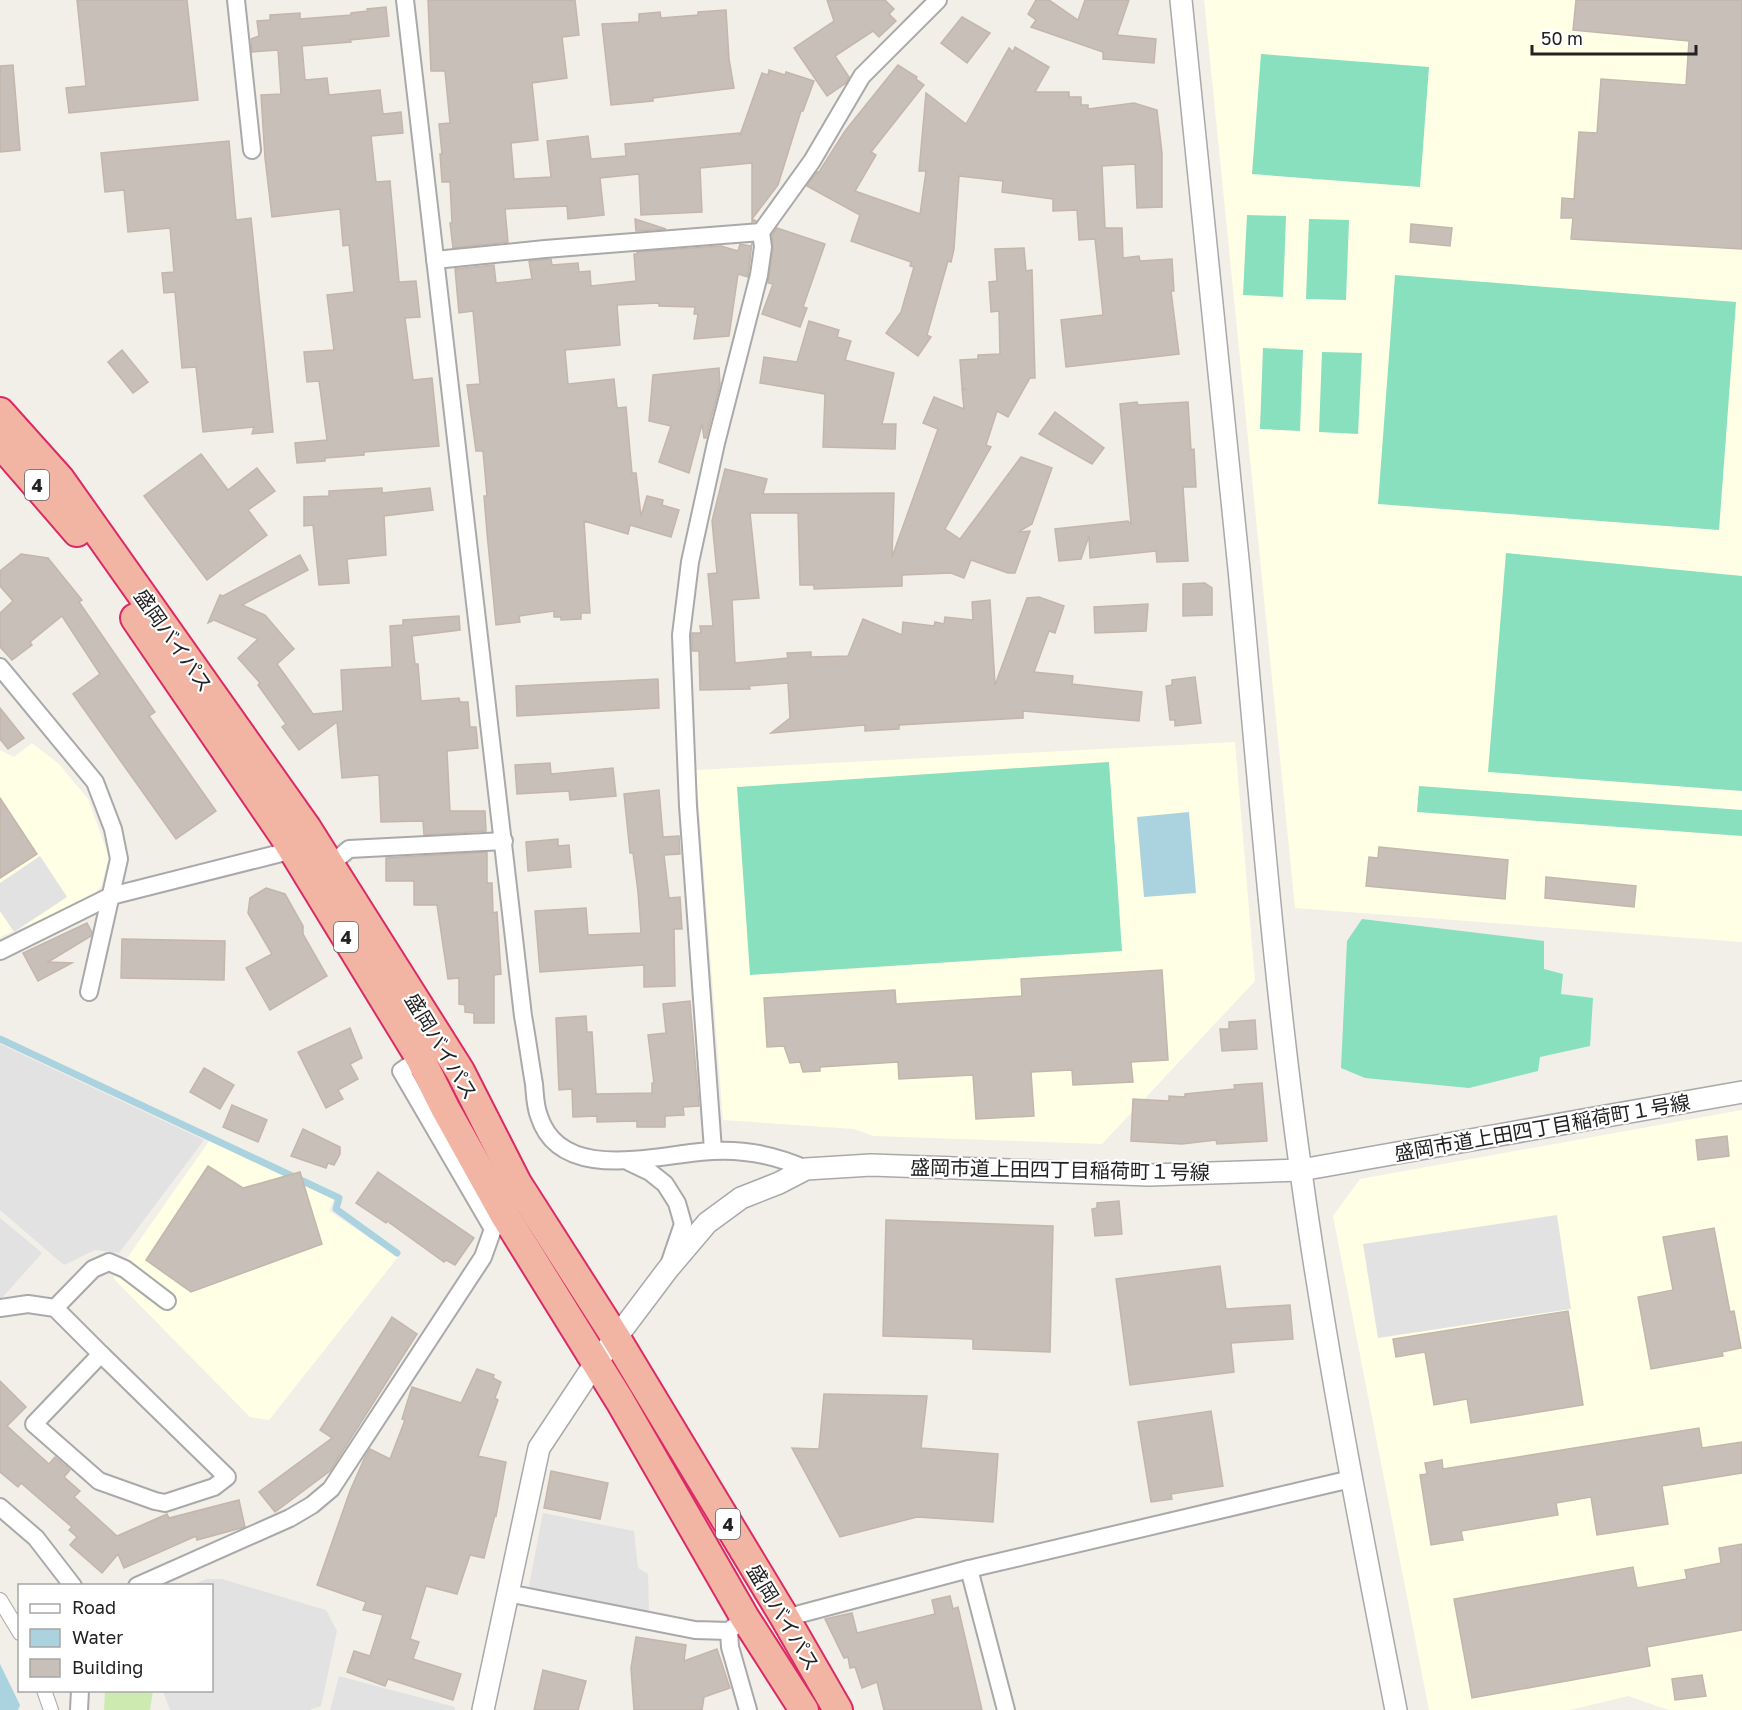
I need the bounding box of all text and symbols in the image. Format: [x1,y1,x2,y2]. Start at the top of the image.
scale bar [1532,18,1696,56]
text: 50 m [1541,27,1583,49]
road number: 4 [25,470,49,500]
street label: 盛岡バイパス [130,584,218,696]
road number: 4 [334,922,358,952]
street label: 盛岡バイパス [401,989,483,1103]
street label: 盛岡市道上田四丁目稲荷町１号線 [1392,1089,1692,1165]
street label: 盛岡市道上田四丁目稲荷町１号線 [910,1154,1210,1184]
road number: 4 [716,1509,740,1539]
street label: 盛岡バイパス [743,1560,825,1674]
legend [18,1584,213,1692]
text: Road [72,1596,116,1618]
text: Water [72,1626,123,1648]
text: Building [72,1656,143,1678]

